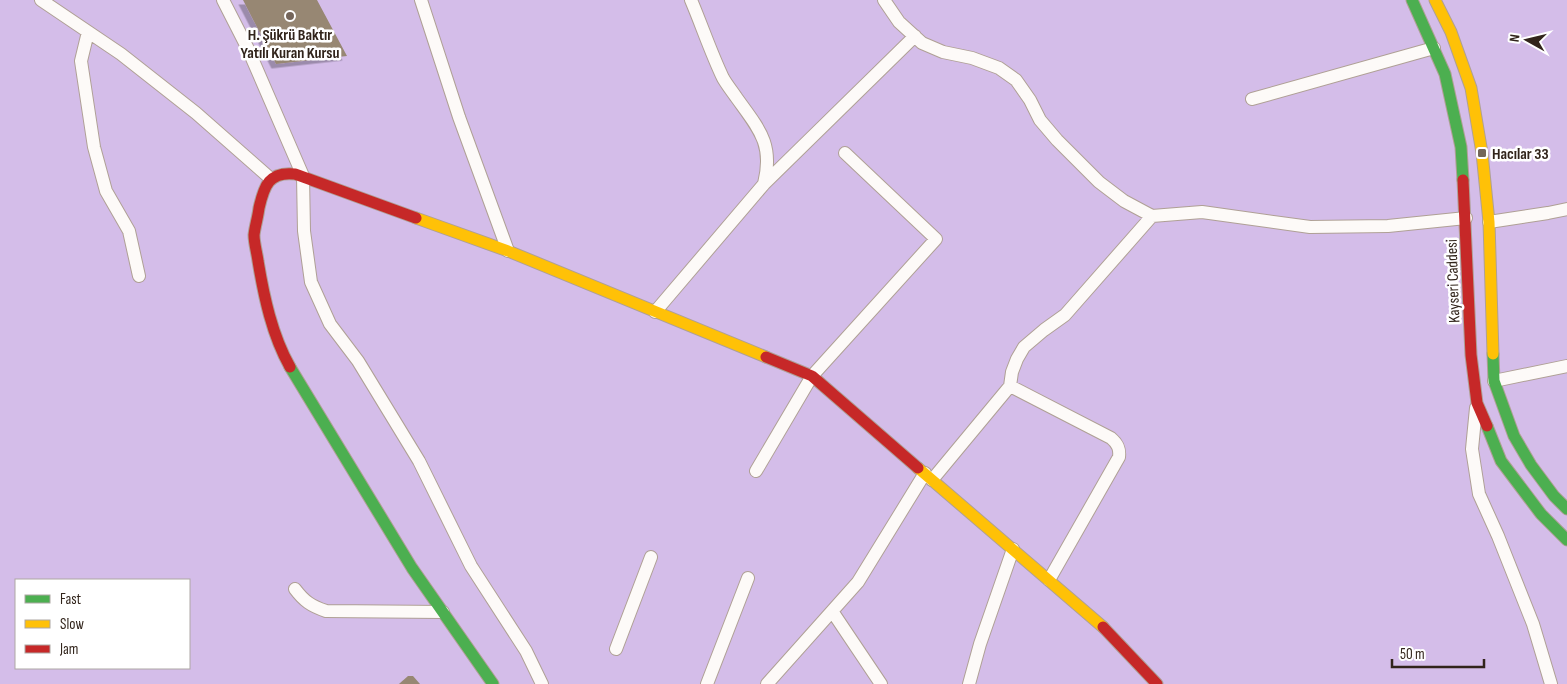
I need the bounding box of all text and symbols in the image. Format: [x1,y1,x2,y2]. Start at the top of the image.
marker: H. Şükrü Baktır Yatılı Kuran Kursu [284,10,296,22]
north arrow [1502,15,1552,65]
place label: H. Şükrü Baktır Yatılı Kuran Kursu [241,26,339,63]
text: N [1506,33,1524,43]
place label: Hacılar 33 [1492,145,1549,164]
marker: Hacılar 33 [1476,147,1488,159]
street label: Kayseri Caddesi [1443,239,1464,323]
legend [15,579,190,669]
text: Fast [60,590,82,609]
text: Slow [60,615,84,634]
scale bar [1392,636,1484,668]
text: Jam [59,640,78,659]
text: 50 m [1400,645,1425,664]

